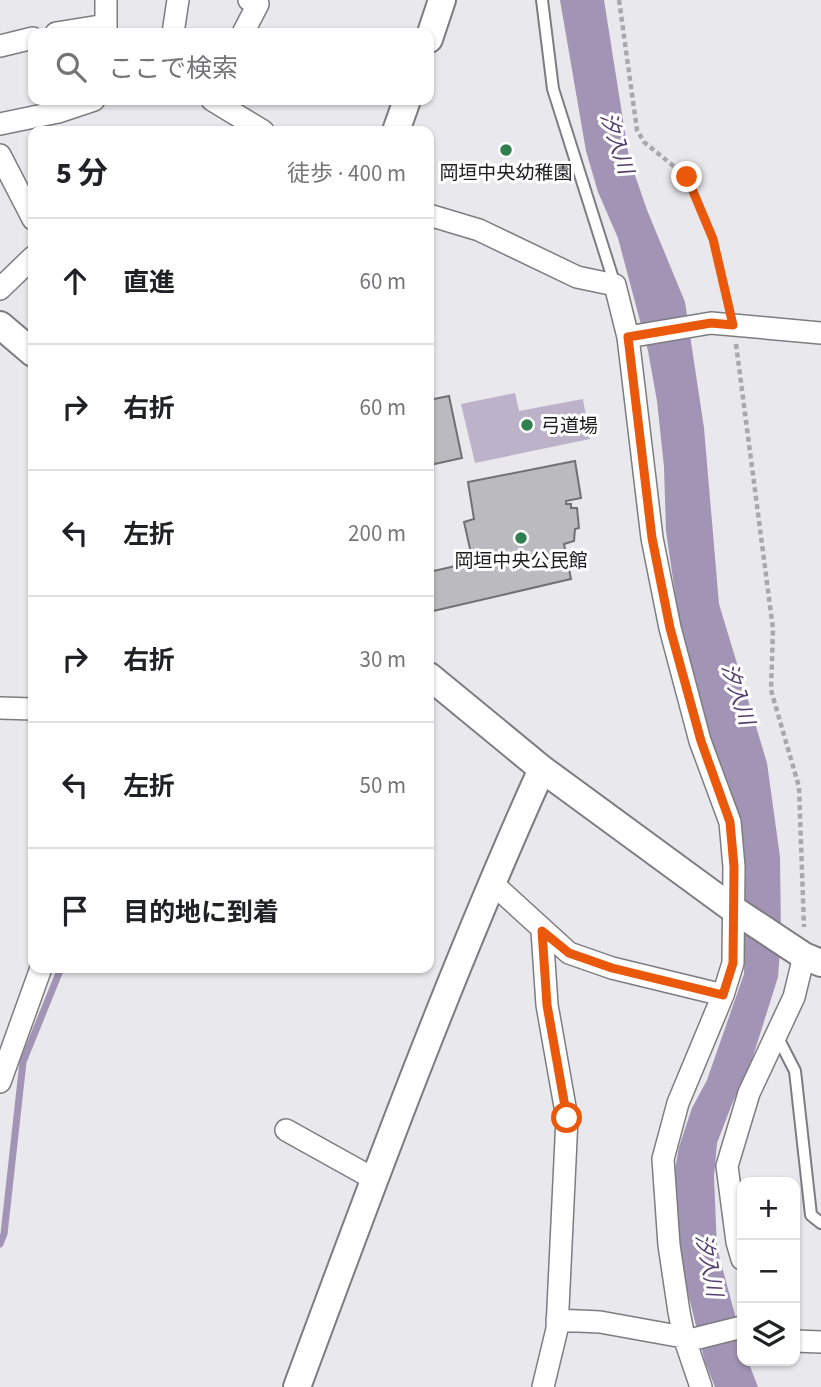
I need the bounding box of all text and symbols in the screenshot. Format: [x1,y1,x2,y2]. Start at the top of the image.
search box [28,28,434,105]
icon: search [52,48,90,86]
text: ここで検索 [108,50,238,87]
water label: 汐入川 [593,108,642,179]
marker: 岡垣中央幼稚園 [498,142,514,158]
text: 5 分 [56,152,108,195]
text: 徒歩 · 400 m [287,157,406,190]
place label: 岡垣中央幼稚園 [439,160,573,187]
route end [671,161,702,192]
icon: ahead [56,262,94,300]
text: 直進 [123,264,175,301]
text: 60 m [359,265,406,298]
icon: right [56,388,94,426]
text: 右折 [123,390,175,427]
text: 60 m [359,391,406,424]
place label: 弓道場 [541,413,598,440]
marker: 弓道場 [519,417,535,433]
icon: left [56,514,94,552]
text: 左折 [123,516,175,553]
text: 200 m [348,517,406,550]
marker: 岡垣中央公民館 [513,530,529,546]
place label: 岡垣中央公民館 [454,548,588,575]
icon: right [56,640,94,678]
text: 右折 [123,642,175,679]
text: 30 m [359,643,406,676]
water label: 汐入川 [714,659,763,730]
icon: left [56,766,94,804]
text: 左折 [123,768,175,805]
text: 50 m [359,769,406,802]
icon: arrive [56,892,94,930]
text: 目的地に到着 [123,894,279,931]
route start [551,1102,582,1133]
map controls [737,1177,800,1366]
button: + [737,1177,800,1240]
water label: 汐入川 [688,1231,730,1301]
button: − [737,1240,800,1303]
button: layers [737,1303,800,1366]

